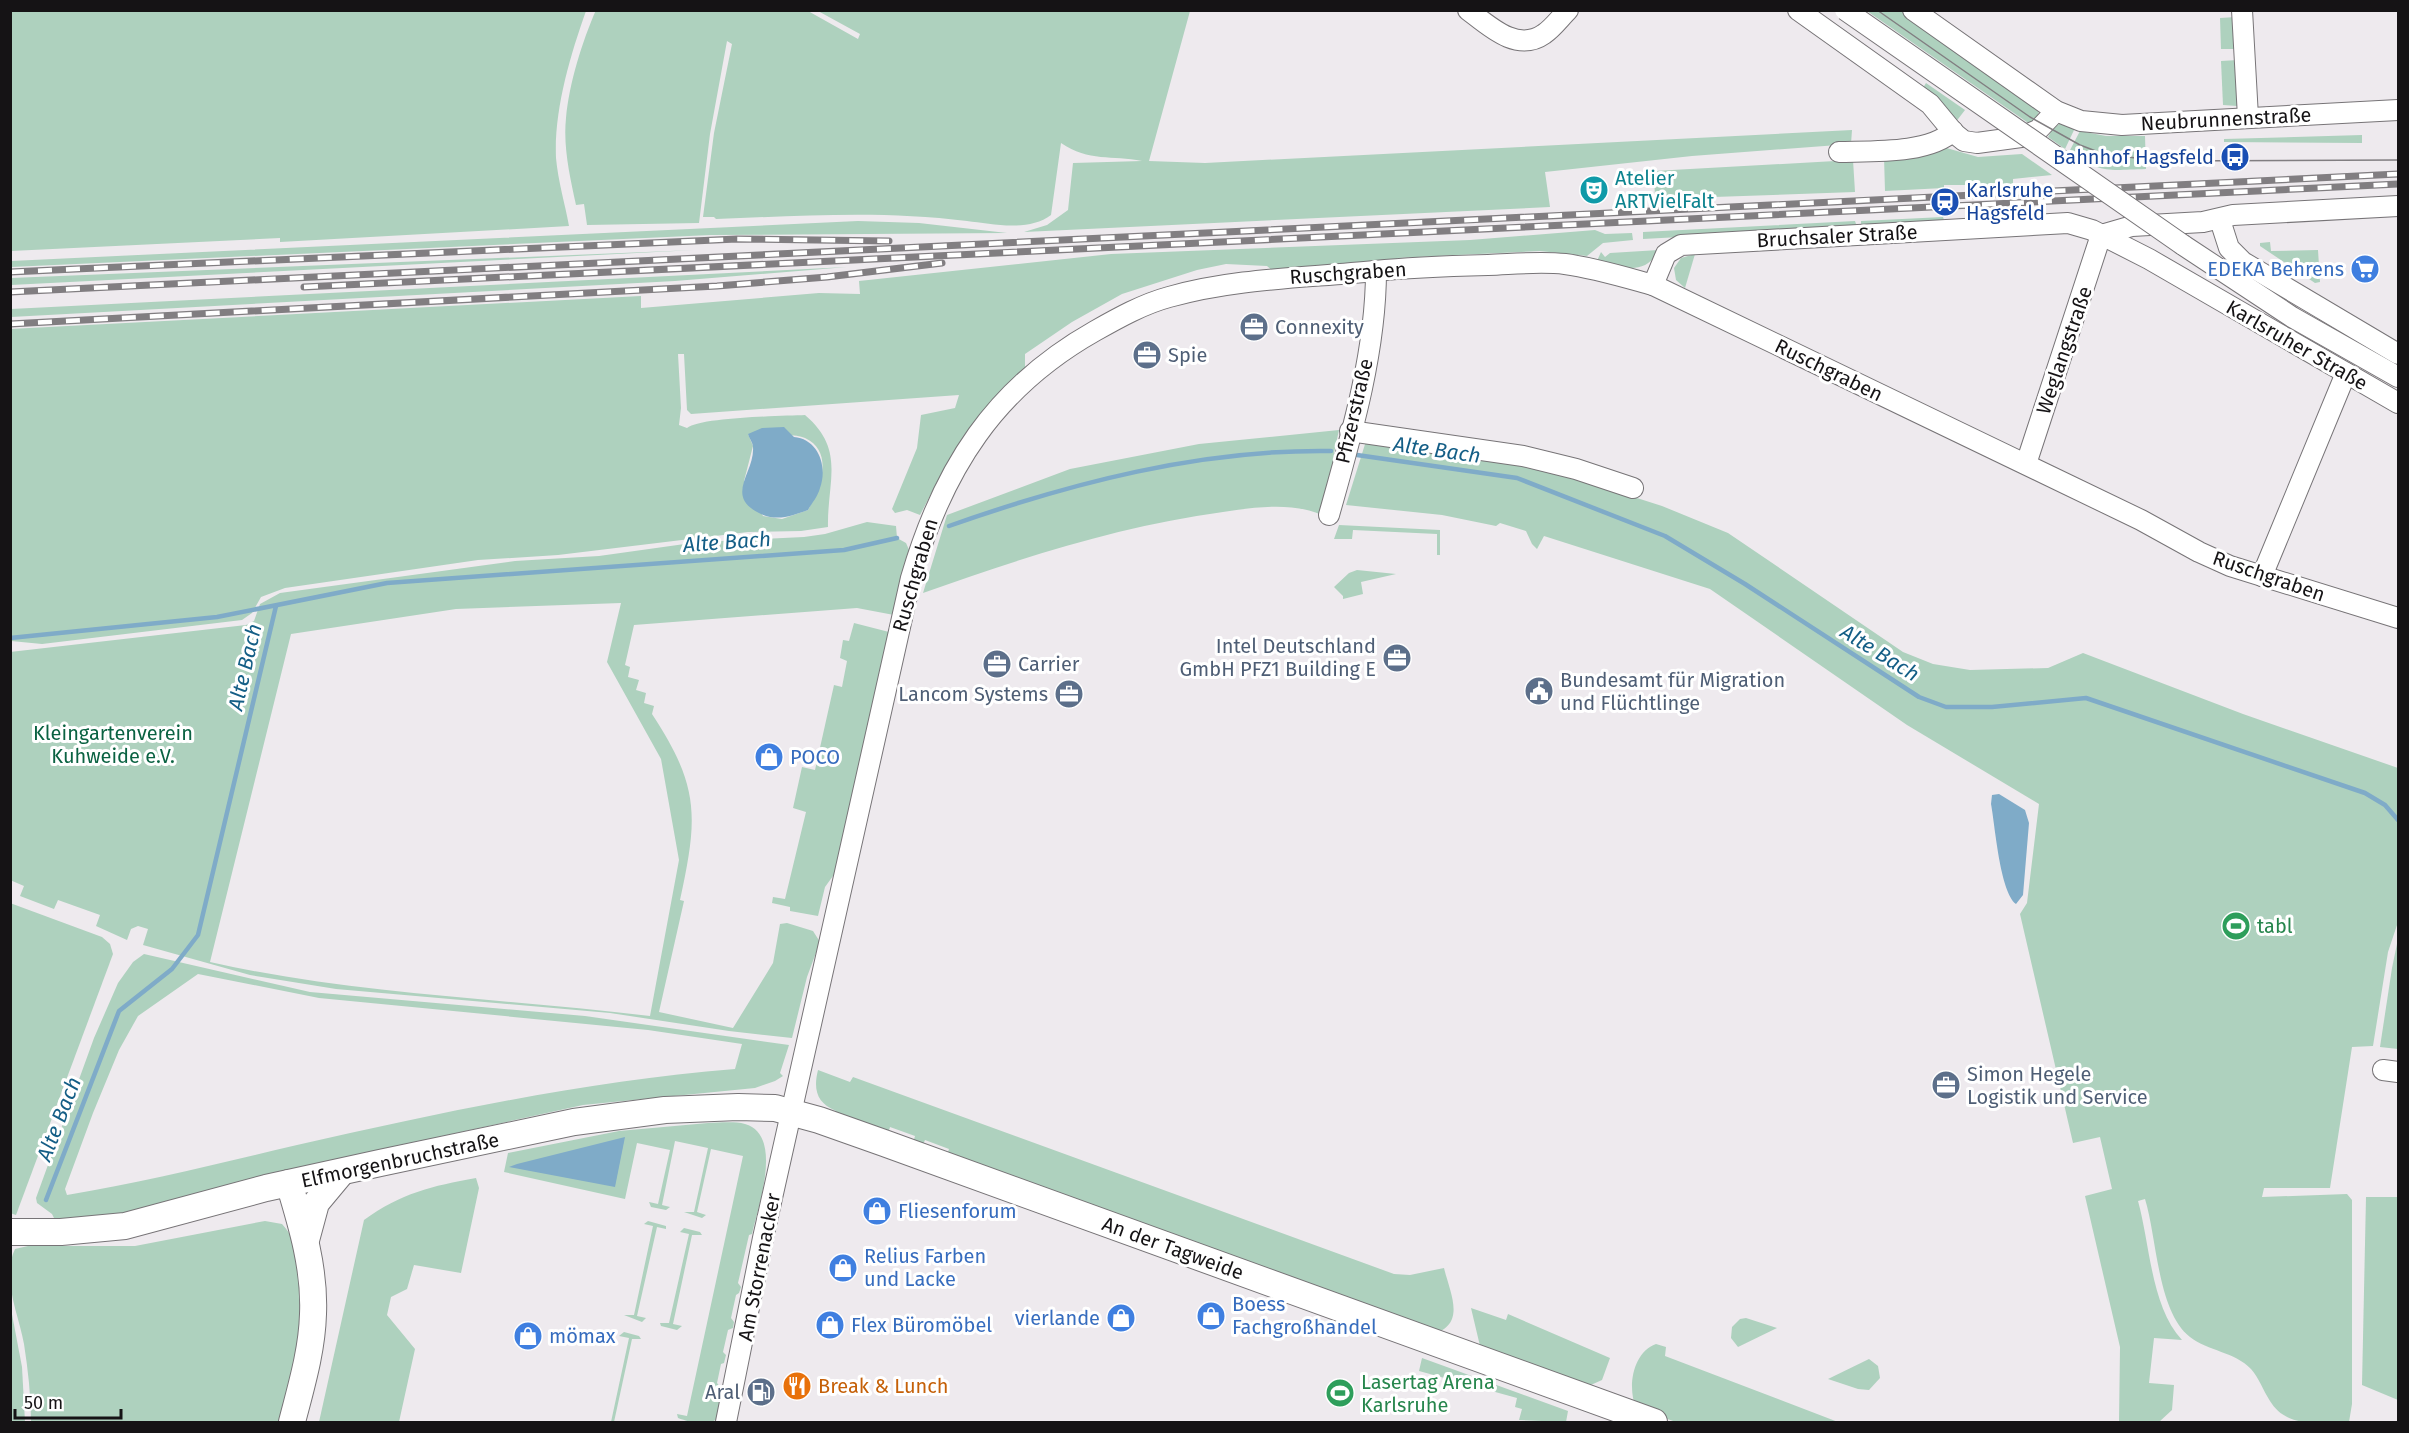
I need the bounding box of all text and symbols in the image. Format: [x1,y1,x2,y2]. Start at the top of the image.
street label: Neubrunnenstraße [2140,103,2312,135]
bus stop icon: Bahnhof Hagsfeld [2219,141,2251,173]
place label: Bahnhof Hagsfeld [2053,145,2214,169]
place label: Atelier ARTVielFalt [1615,166,1715,213]
theatre icon: Atelier ARTVielFalt [1578,174,1610,206]
place label: Karlsruhe Hagsfeld [1966,178,2053,225]
station icon: Karlsruhe Hagsfeld [1929,186,1961,218]
street label: Bruchsaler Straße [1756,220,1918,252]
supermarket icon: EDEKA Behrens [2349,253,2381,285]
street label: Ruschgraben [1289,257,1407,289]
place label: EDEKA Behrens [2207,257,2344,281]
street label: Weglangstraße [2031,283,2097,417]
street label: Karlsruher Straße [2222,295,2372,395]
office icon: Connexity [1238,311,1270,343]
place label: Connexity [1275,315,1364,339]
street label: Ruschgraben [1771,334,1887,406]
office icon: Spie [1131,339,1163,371]
place label: Spie [1168,343,1207,367]
street label: Pfizerstraße [1330,356,1378,466]
water label: Alte Bach [1391,431,1482,469]
street label: Ruschgraben [887,515,943,635]
water label: Alte Bach [681,526,772,558]
street label: Ruschgraben [2210,546,2328,606]
water label: Alte Bach [1835,618,1924,687]
water label: Alte Bach [222,621,268,714]
place label: Intel Deutschland GmbH PFZ1 Building E [1180,634,1376,681]
office icon: Intel Deutschland GmbH PFZ1 Building E [1381,642,1413,674]
office icon: Carrier [981,648,1013,680]
place label: Carrier [1018,652,1080,676]
place label: Bundesamt für Migration und Flüchtlinge [1560,668,1785,715]
public building icon: Bundesamt für Migration und Flüchtlinge [1523,675,1555,707]
office icon: Lancom Systems [1053,678,1085,710]
place label: Lancom Systems [898,682,1048,706]
park label: Kleingartenverein Kuhweide e.V. [33,721,193,768]
shop icon: POCO [753,741,785,773]
place label: POCO [790,745,840,769]
sports icon: tabl [2220,910,2252,942]
place label: tabl [2257,914,2293,938]
place label: Simon Hegele Logistik und Service [1967,1062,2148,1109]
office icon: Simon Hegele Logistik und Service [1930,1069,1962,1101]
water label: Alte Bach [31,1073,87,1166]
street label: Elfmorgenbruchstraße [299,1127,501,1193]
street label: Am Storrenacker [733,1191,785,1343]
shop icon: Fliesenforum [861,1195,893,1227]
place label: Fliesenforum [898,1199,1017,1223]
street label: An der Tagweide [1099,1211,1247,1285]
place label: Relius Farben und Lacke [864,1244,986,1291]
shop icon: Relius Farben und Lacke [827,1252,859,1284]
place label: Boess Fachgroßhandel [1232,1292,1377,1339]
shop icon: Boess Fachgroßhandel [1195,1300,1227,1332]
shop icon: vierlande [1105,1302,1137,1334]
place label: vierlande [1015,1306,1100,1330]
shop icon: Flex Büromöbel [814,1309,846,1341]
place label: Flex Büromöbel [851,1313,992,1337]
shop icon: mömax [512,1320,544,1352]
place label: mömax [549,1324,616,1348]
restaurant icon: Break & Lunch [781,1370,813,1402]
place label: Lasertag Arena Karlsruhe [1361,1370,1495,1417]
place label: Break & Lunch [818,1374,949,1398]
fuel station icon: Aral [745,1376,777,1408]
sports icon: Lasertag Arena Karlsruhe [1324,1377,1356,1409]
place label: Aral [705,1380,740,1404]
scale bar [15,1382,122,1420]
text: 50 m [24,1392,63,1414]

